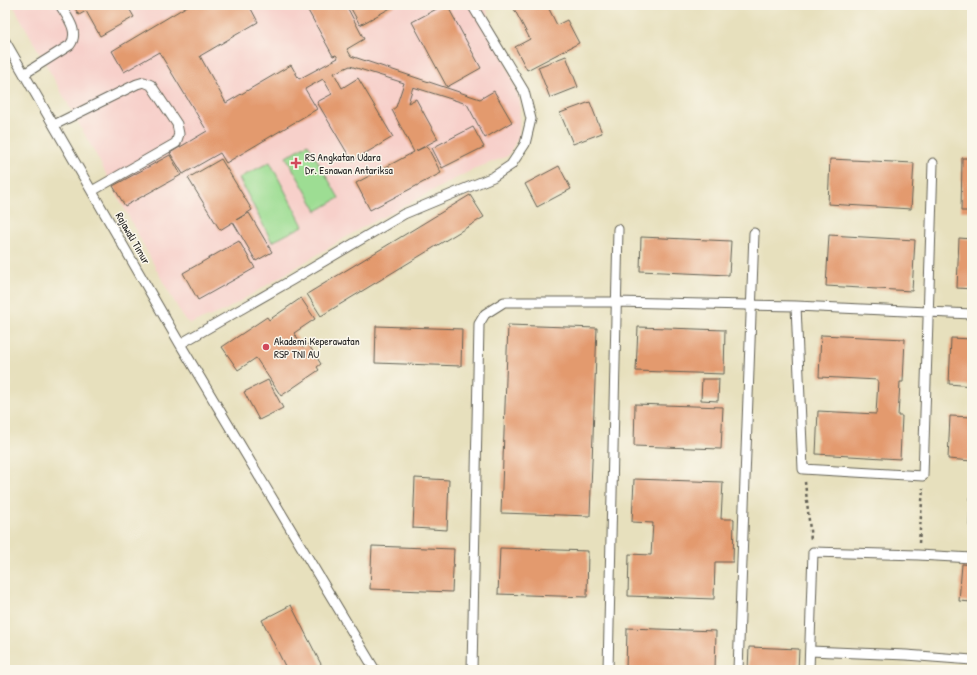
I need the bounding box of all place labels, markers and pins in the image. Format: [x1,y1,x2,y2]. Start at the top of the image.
place label: RS Angkatan Udara Dr. Esnawan Antariksa [305,150,394,177]
marker: RS Angkatan Udara Dr. Esnawan Antariksa [290,157,302,169]
place label: Akademi Keperawatan RSP TNI AU [274,334,360,361]
marker: Akademi Keperawatan RSP TNI AU [261,342,271,352]

